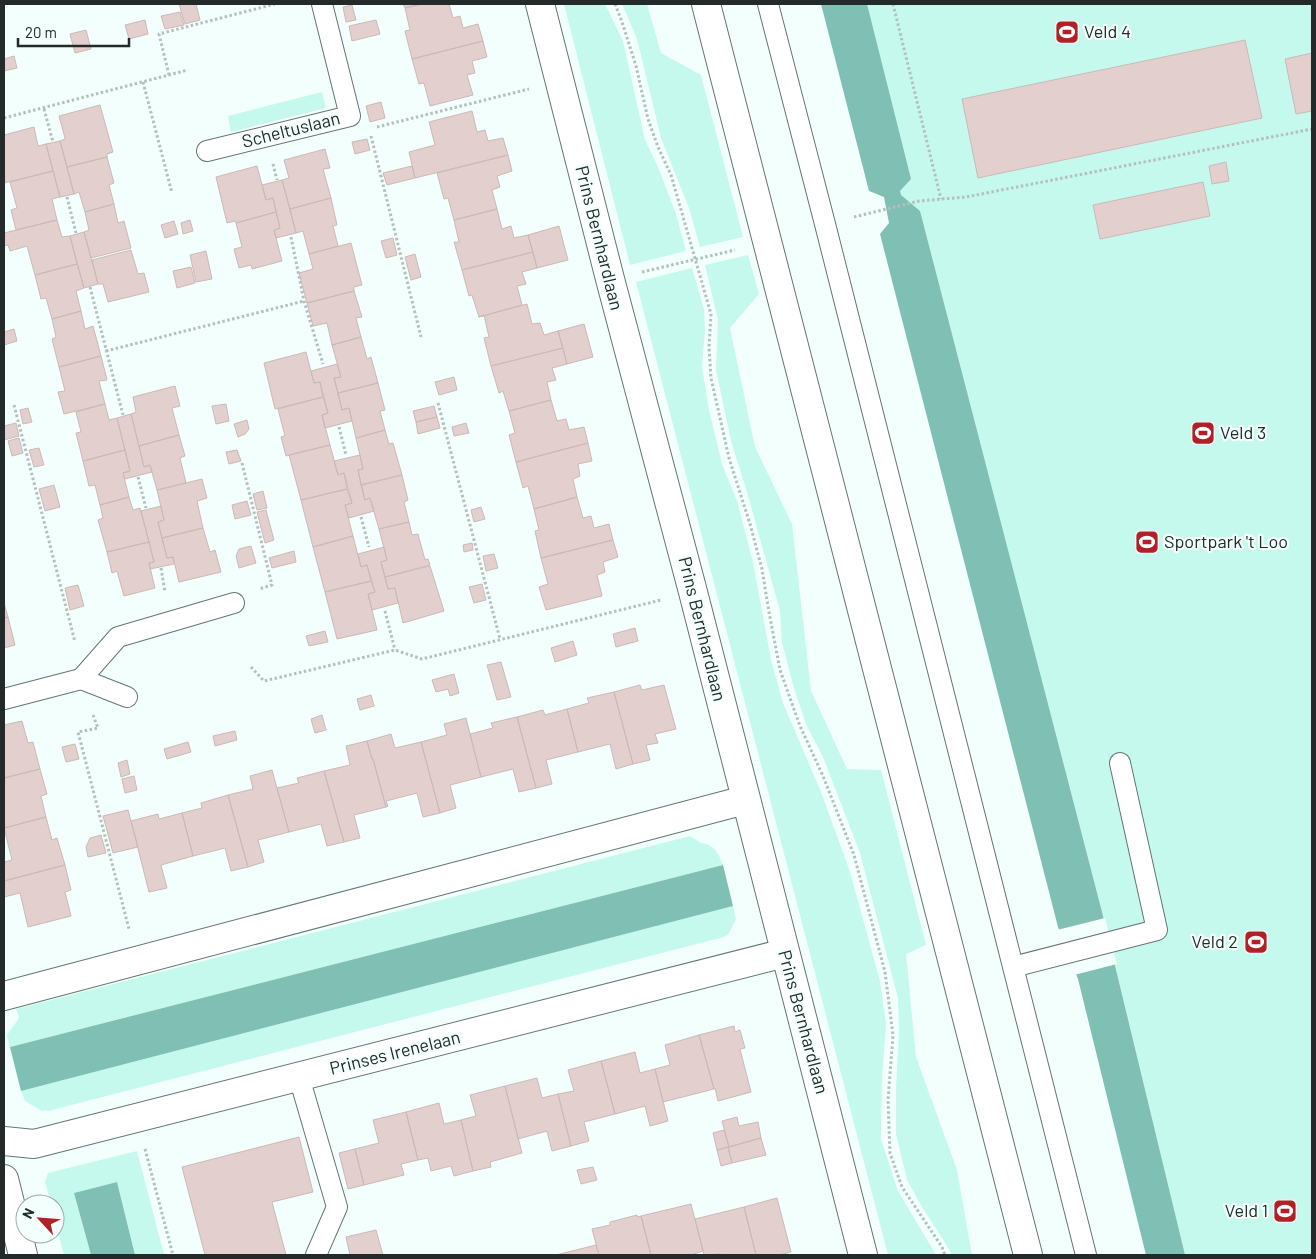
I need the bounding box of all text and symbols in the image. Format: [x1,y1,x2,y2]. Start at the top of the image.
scale bar [18,15,129,47]
sports icon: Veld 4 [1054,19,1080,45]
place label: Veld 4 [1084,20,1131,42]
text: 20 m [25,23,57,41]
street label: Scheltuslaan [239,106,342,152]
street label: Prins Bernhardlaan [571,163,629,312]
sports icon: Veld 3 [1190,420,1216,446]
place label: Veld 3 [1220,421,1266,443]
sports icon: Sportpark 't Loo [1134,529,1160,555]
place label: Sportpark 't Loo [1164,530,1288,552]
street label: Prins Bernhardlaan [674,554,732,703]
sports icon: Veld 2 [1243,929,1269,955]
place label: Veld 2 [1191,930,1238,952]
street label: Prins Bernhardlaan [774,947,834,1096]
street label: Prinses Irenelaan [327,1025,462,1079]
north arrow [15,1194,65,1244]
sports icon: Veld 1 [1272,1198,1298,1224]
place label: Veld 1 [1225,1199,1268,1221]
text: N [18,1205,38,1221]

